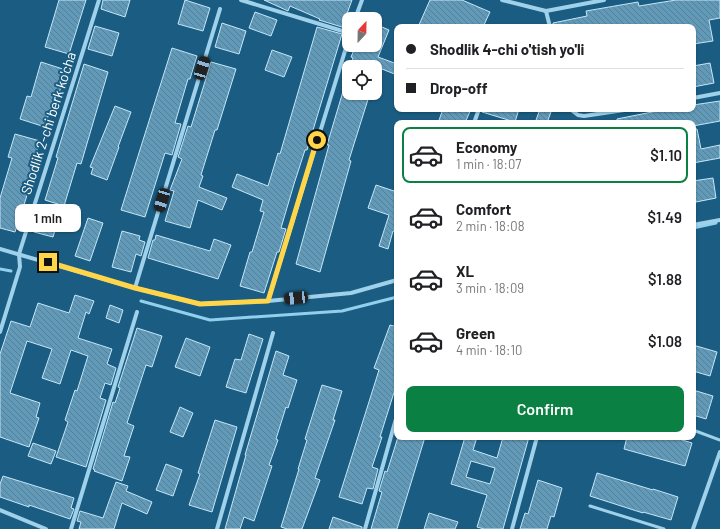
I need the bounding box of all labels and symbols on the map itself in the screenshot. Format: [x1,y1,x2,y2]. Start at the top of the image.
north arrow [342,12,382,52]
street label: Shodlik 2-chi berk ko'cha [17,50,79,196]
car [193,55,211,81]
route start [308,131,326,149]
car [153,187,171,213]
callout: 1 min [15,204,81,232]
route end [39,253,57,271]
car [283,291,309,305]

